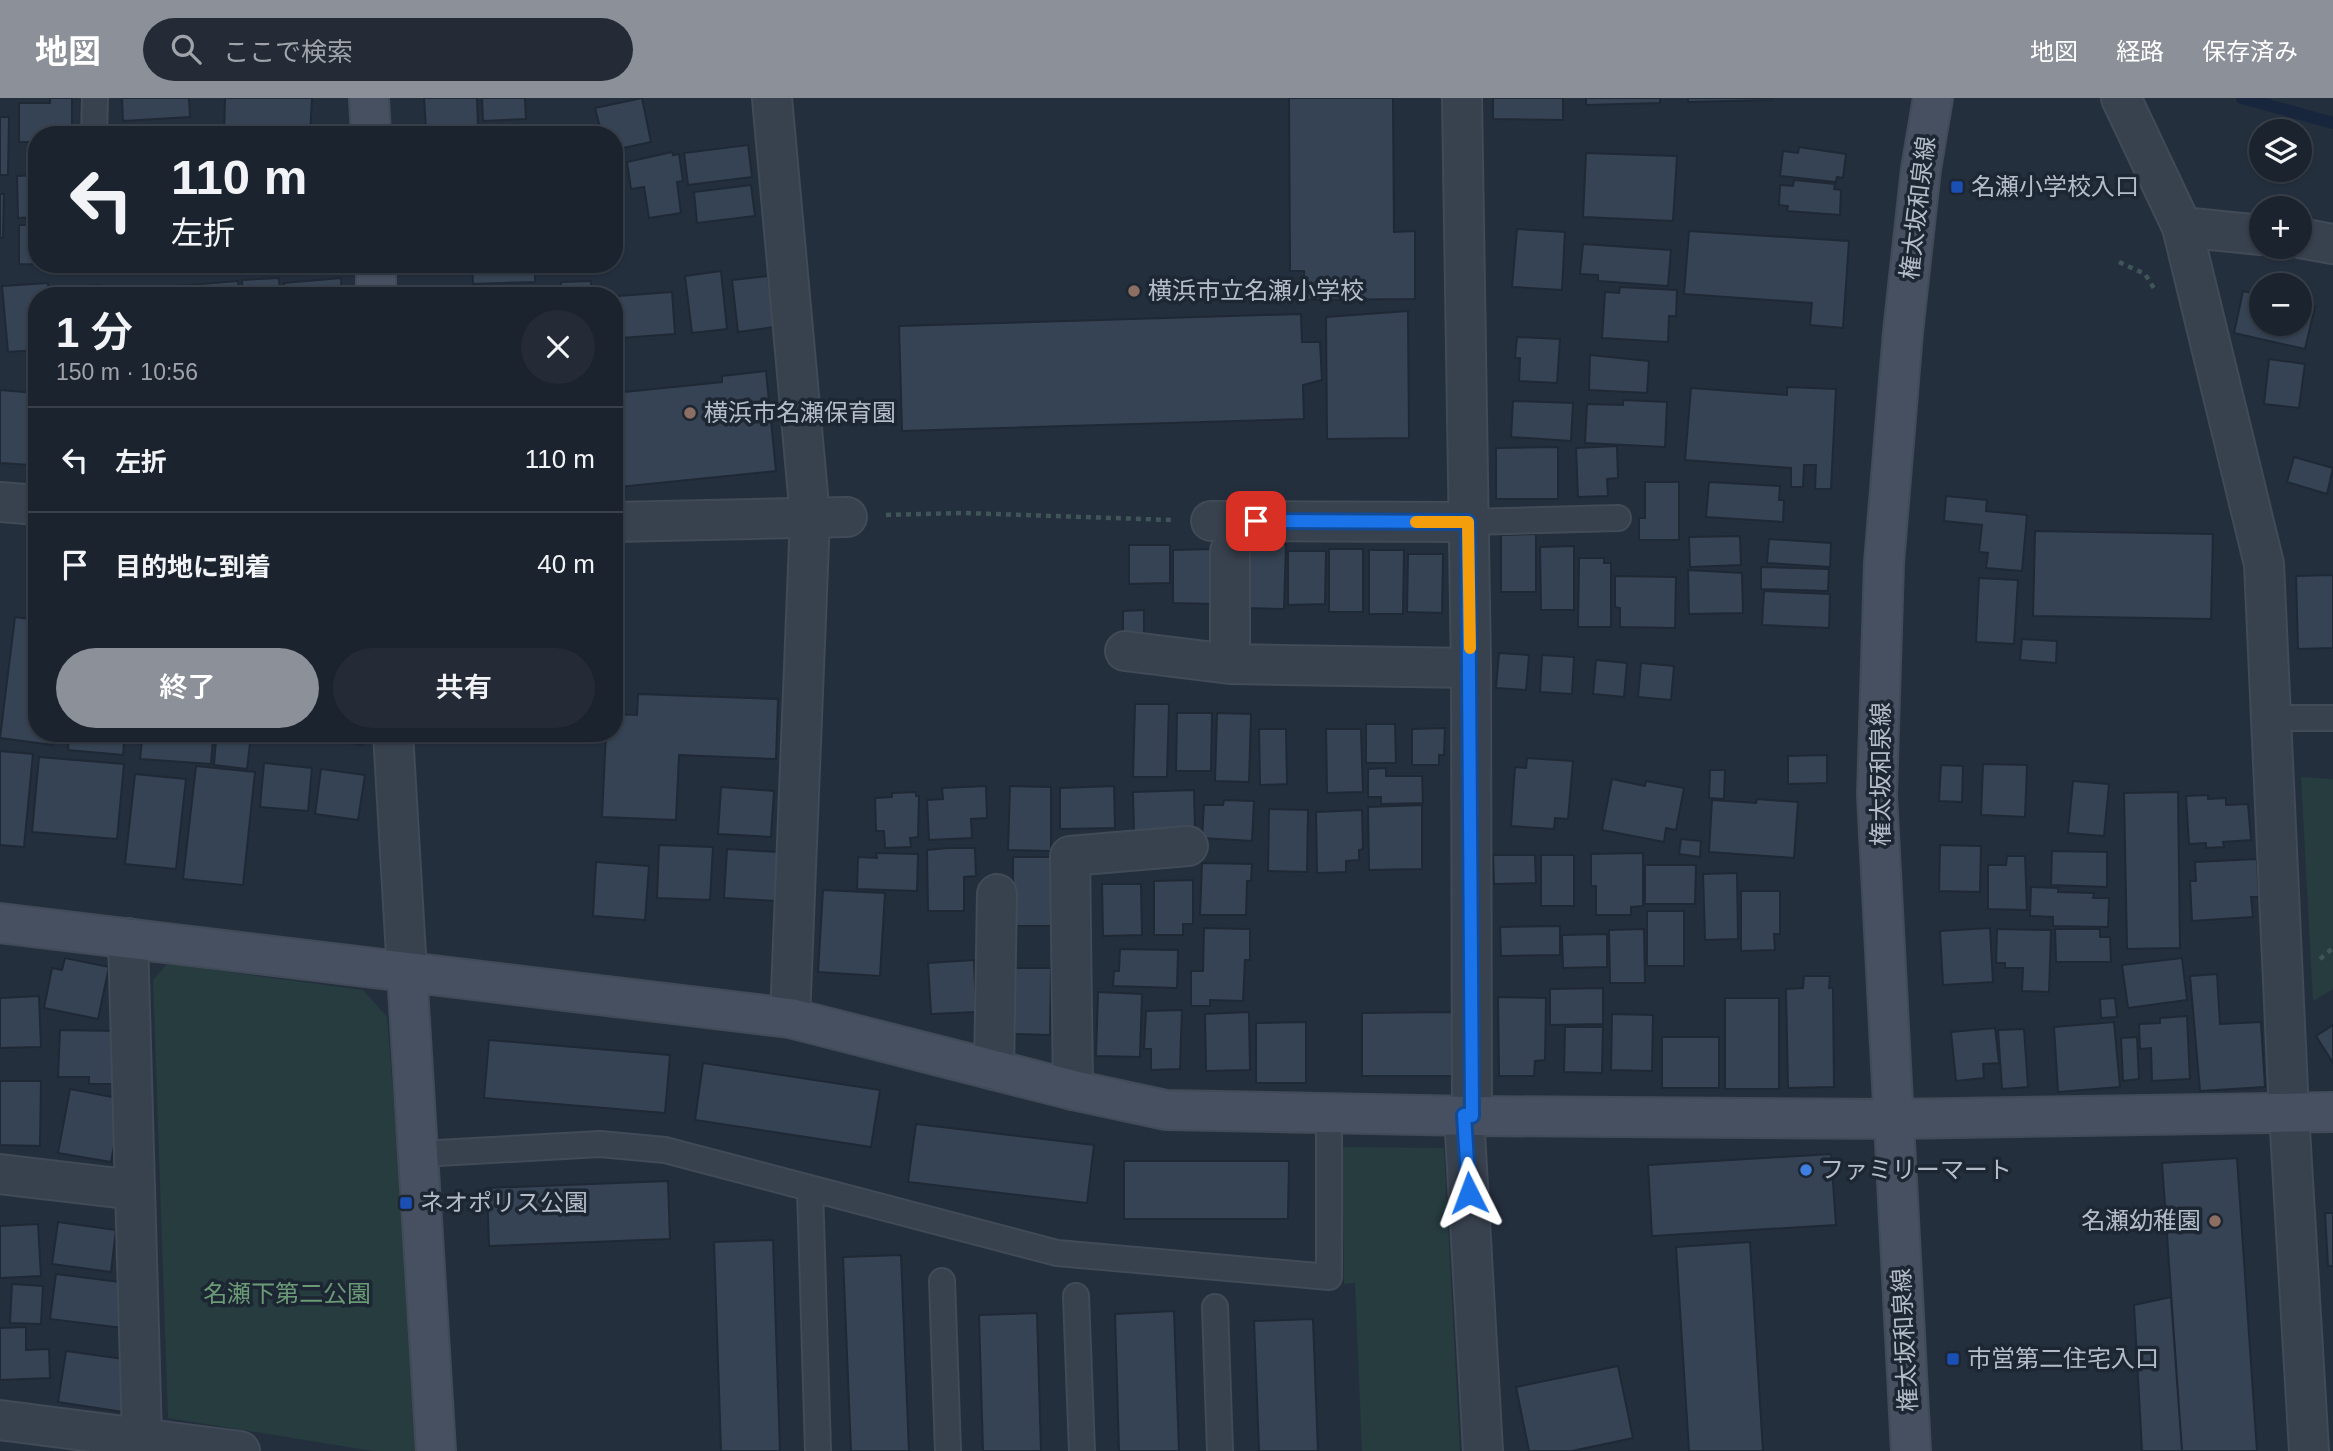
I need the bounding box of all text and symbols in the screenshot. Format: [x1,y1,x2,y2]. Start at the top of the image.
search box [143,18,633,81]
icon: search [167,30,205,68]
text: 地図 [35,33,101,70]
text: ここで検索 [223,37,353,67]
text: 地図 [2030,38,2078,65]
text: 経路 [2116,38,2164,65]
text: 保存済み [2202,38,2298,65]
map controls [2249,119,2312,336]
button: layers [2249,119,2312,182]
street label: 権太坂和泉線 [1895,135,1940,281]
text: 110 m [171,150,307,204]
icon: left [56,154,147,245]
place label: 名瀬小学校入口 [1971,173,2139,200]
marker: 名瀬小学校入口 [1949,179,1965,195]
button: + [2249,196,2312,259]
text: 左折 [171,215,235,251]
button: − [2249,273,2312,336]
place label: 横浜市立名瀬小学校 [1148,277,1364,304]
marker: 横浜市立名瀬小学校 [1126,283,1142,299]
text: 1 分 [56,309,133,356]
button: close [521,310,595,384]
text: 150 m · 10:56 [56,359,198,385]
place label: 横浜市名瀬保育園 [704,399,896,426]
marker: 横浜市名瀬保育園 [682,405,698,421]
icon: left [56,441,94,479]
text: 110 m [525,444,595,474]
text: 左折 [115,447,167,477]
pin [1226,491,1286,551]
icon: arrive [1237,502,1275,540]
icon: arrive [56,546,94,584]
text: 40 m [537,549,595,579]
text: 目的地に到着 [115,552,271,582]
button: 終了 [56,648,319,728]
button: 共有 [333,648,595,728]
street label: 権太坂和泉線 [1867,702,1894,846]
position arrow [1432,1156,1506,1230]
place label: ファミリーマート [1820,1156,2012,1183]
marker: ファミリーマート [1798,1162,1814,1178]
place label: ネオポリス公園 [420,1189,588,1216]
marker: ネオポリス公園 [398,1195,414,1211]
place label: 名瀬幼稚園 [2081,1207,2201,1234]
marker: 名瀬幼稚園 [2207,1213,2223,1229]
street label: 権太坂和泉線 [1887,1267,1922,1413]
park label: 名瀬下第二公園 [203,1280,371,1307]
place label: 市営第二住宅入口 [1967,1345,2159,1372]
marker: 市営第二住宅入口 [1945,1351,1961,1367]

